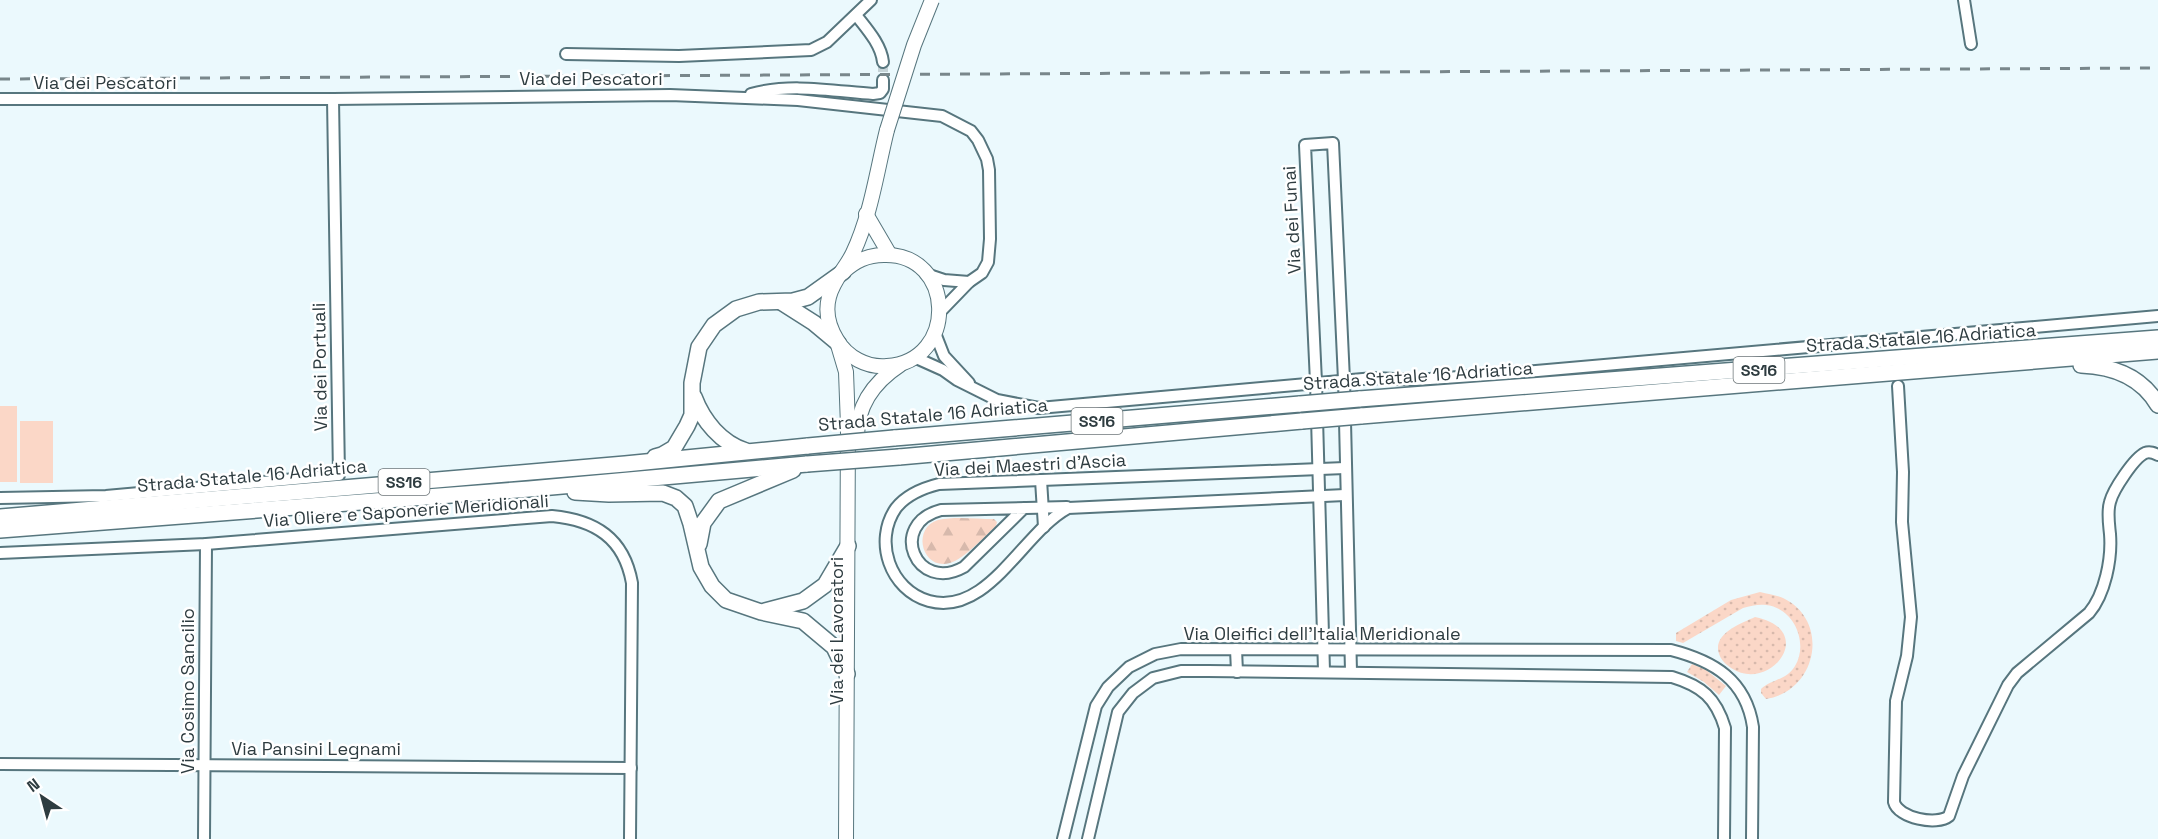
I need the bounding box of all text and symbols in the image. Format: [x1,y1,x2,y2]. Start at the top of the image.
street label: Via dei Pescatori [519,67,663,90]
street label: Via dei Pescatori [33,71,177,94]
street label: Via dei Funai [1277,165,1306,275]
street label: Via dei Portuali [307,302,332,432]
street label: Strada Statale 16 Adriatica [1805,318,2037,357]
street label: Strada Statale 16 Adriatica [1302,356,1534,395]
road number: SS16 [1734,357,1784,383]
street label: Strada Statale 16 Adriatica [817,393,1049,436]
road number: SS16 [1072,408,1122,434]
street label: Via dei Maestri d’Ascia [933,448,1127,481]
street label: Strada Statale 16 Adriatica [136,454,368,497]
road number: SS16 [378,469,430,495]
street label: Via Oliere e Saponerie Meridionali [262,489,549,532]
street label: Via dei Lavoratori [825,557,848,705]
street label: Via Cosimo Sancilio [176,608,199,774]
street label: Via Oleifici dell'Italia Meridionale [1183,622,1461,645]
street label: Via Pansini Legnami [231,737,401,760]
north arrow [12,767,72,827]
text: N [23,774,44,797]

